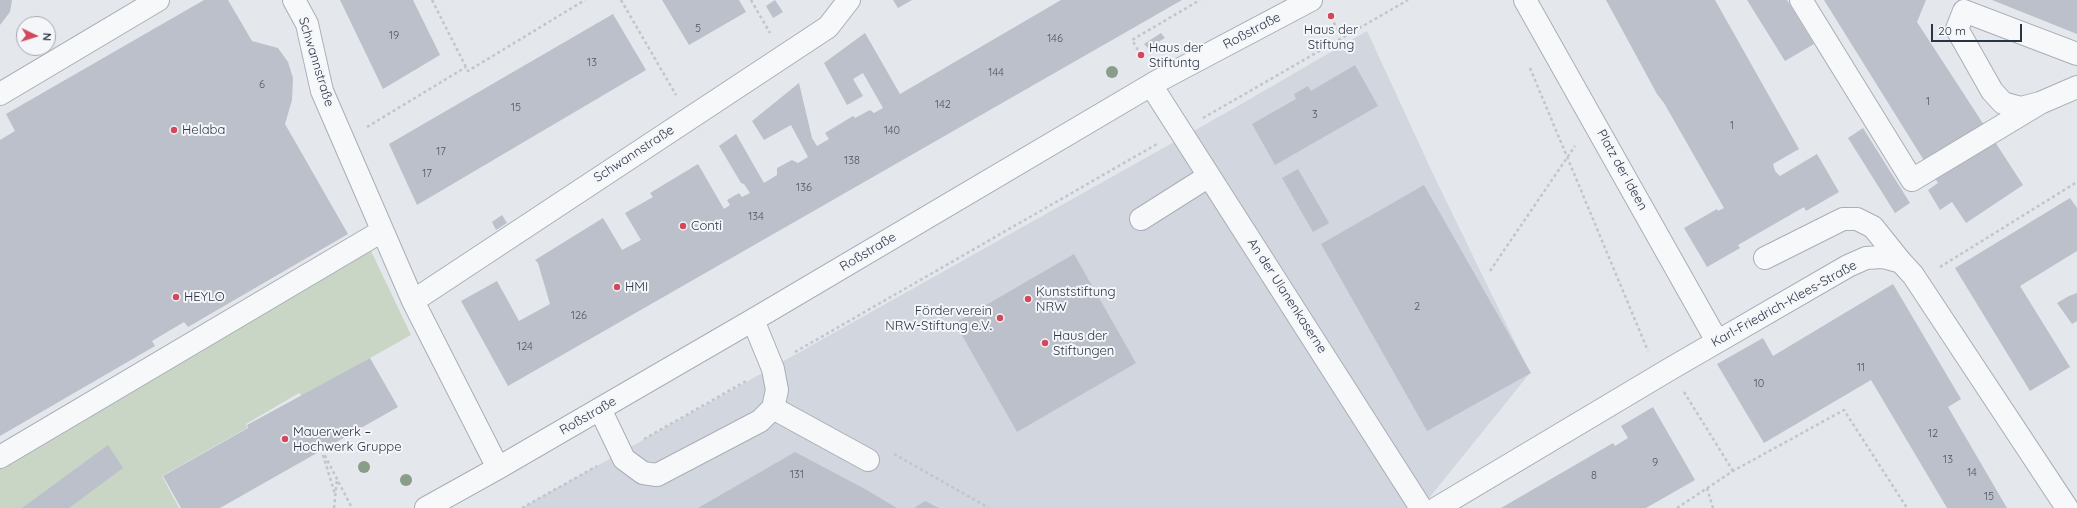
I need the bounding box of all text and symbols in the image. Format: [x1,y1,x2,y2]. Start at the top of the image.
street label: Roßstraße [1221,9,1283,53]
marker: Haus der Stiftung [1326,11,1336,21]
street label: Schwannstraße [295,15,337,109]
north arrow [16,16,56,56]
scale bar [1933,16,2024,42]
house number: 5 [695,22,701,36]
place label: Haus der Stiftung [1304,22,1358,53]
text: 20 m [1938,23,1966,38]
house number: 19 [389,29,399,43]
text: N [40,32,54,41]
house number: 146 [1047,32,1063,46]
place label: Haus der Stiftuntg [1149,40,1203,71]
marker: Haus der Stiftuntg [1136,50,1146,60]
house number: 13 [587,56,597,70]
house number: 144 [988,66,1004,80]
house number: 6 [259,78,265,92]
house number: 1 [1926,95,1930,109]
house number: 142 [935,98,951,112]
house number: 15 [511,101,521,115]
house number: 3 [1312,108,1318,122]
house number: 1 [1730,119,1734,133]
place label: Helaba [182,122,225,138]
street label: Schwannstraße [591,122,677,186]
house number: 140 [884,124,900,138]
marker: Helaba [169,125,179,135]
street label: Platz der Ideen [1593,127,1651,213]
house number: 17 [436,145,446,159]
house number: 138 [844,154,860,168]
house number: 17 [422,167,432,181]
house number: 136 [796,181,812,195]
house number: 134 [748,210,764,224]
place label: Conti [691,218,722,234]
marker: Conti [678,221,688,231]
street label: Roßstraße [837,229,899,275]
street label: An der Ulanenkaserne [1244,236,1330,356]
street label: Karl-Friedrich-Klees-Straße [1708,257,1860,351]
place label: HMI [625,279,648,295]
marker: HMI [612,282,622,292]
place label: Kunststiftung NRW [1036,284,1116,315]
place label: HEYLO [184,289,225,305]
marker: HEYLO [171,292,181,302]
marker: Kunststiftung NRW [1023,294,1033,304]
house number: 2 [1414,300,1420,314]
place label: Förderverein NRW-Stiftung e.V. [885,303,992,334]
house number: 126 [571,309,587,323]
marker: Förderverein NRW-Stiftung e.V. [995,313,1005,323]
place label: Haus der Stiftungen [1053,328,1114,359]
marker: Haus der Stiftungen [1040,338,1050,348]
house number: 124 [517,340,533,354]
house number: 11 [1857,361,1865,375]
house number: 10 [1754,377,1764,391]
street label: Roßstraße [557,394,619,438]
place label: Mauerwerk – Hochwerk Gruppe [293,424,401,455]
house number: 12 [1928,427,1938,441]
marker: Mauerwerk – Hochwerk Gruppe [280,434,290,444]
house number: 13 [1943,453,1953,467]
house number: 9 [1652,456,1658,470]
house number: 14 [1967,466,1977,480]
house number: 131 [790,468,804,482]
house number: 8 [1591,469,1597,483]
house number: 15 [1984,490,1994,504]

